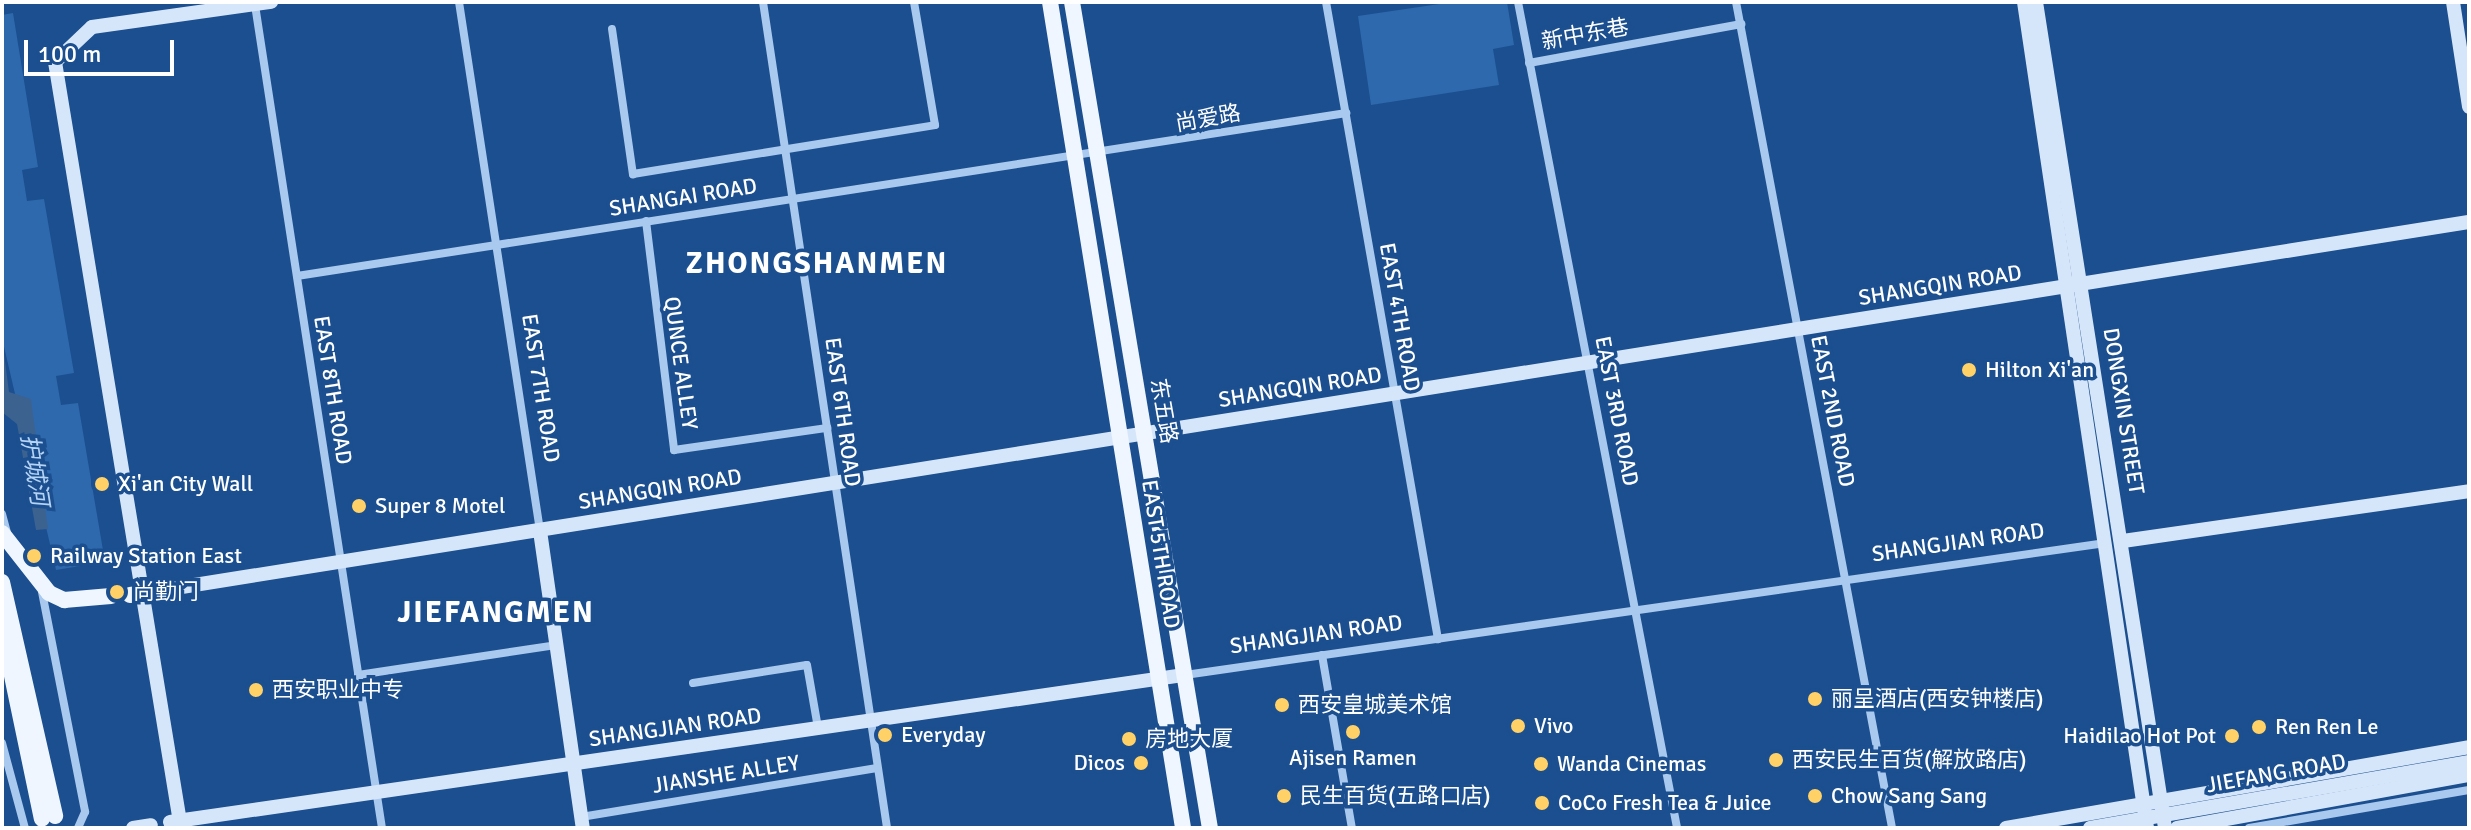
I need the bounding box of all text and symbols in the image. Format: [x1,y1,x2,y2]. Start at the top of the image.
street label: 新中东巷 [1539,13,1631,55]
scale bar [28,24,178,74]
text: 100 m [38,39,101,69]
street label: 尚爱路 [1173,99,1243,137]
street label: SHANGAI ROAD [607,172,759,222]
street label: EAST 4TH ROAD [1374,241,1426,393]
district label: ZHONGSHANMEN [686,246,948,282]
street label: SHANGQIN ROAD [1856,259,2024,311]
street label: QUNCE ALLEY [659,295,703,431]
street label: EAST 7TH ROAD [516,312,566,464]
street label: EAST 8TH ROAD [308,314,358,466]
street label: DONGXIN STREET [2098,326,2150,496]
street label: EAST 2ND ROAD [1805,333,1861,489]
street label: EAST 3RD ROAD [1590,334,1644,488]
street label: EAST 6TH ROAD [819,336,867,488]
place label: Hilton Xi'an [1985,357,2094,383]
street label: SHANGQIN ROAD [1216,361,1384,413]
marker: Hilton Xi'an [1960,361,1978,379]
street label: 东五路 [1145,376,1183,446]
water label: 护城河 [14,432,54,508]
street label: SHANGQIN ROAD [576,463,744,515]
place label: Xi'an City Wall [118,471,253,497]
marker: Xi'an City Wall [93,475,111,493]
street label: EAST 5TH ROAD [1136,478,1186,630]
place label: Super 8 Motel [375,493,506,519]
marker: Super 8 Motel [350,497,368,515]
street label: SHANGJIAN ROAD [1870,517,2046,567]
place label: Railway Station East [50,543,242,569]
marker: Railway Station East [25,547,43,565]
place label: 尚勤门 [133,579,199,605]
marker: 尚勤门 [108,583,126,601]
district label: JIEFANGMEN [397,595,595,631]
street label: SHANGJIAN ROAD [1228,609,1404,659]
place label: 西安职业中专 [272,677,404,703]
marker: 西安职业中专 [247,681,265,699]
place label: 丽呈酒店(西安钟楼店) [1831,686,2044,712]
marker: 丽呈酒店(西安钟楼店) [1806,690,1824,708]
place label: 西安皇城美术馆 [1298,692,1452,718]
marker: 西安皇城美术馆 [1273,696,1291,714]
street label: SHANGJIAN ROAD [587,702,763,752]
place label: Vivo [1534,713,1574,739]
place label: Ren Ren Le [2275,714,2378,740]
marker: Vivo [1509,717,1527,735]
marker: Ren Ren Le [2250,718,2268,736]
place label: Everyday [901,722,985,748]
marker: Ajisen Ramen [1344,723,1362,741]
place label: Haidilao Hot Pot [2063,723,2216,749]
marker: Everyday [876,726,894,744]
place label: 房地大厦 [1145,726,1233,752]
marker: Haidilao Hot Pot [2223,727,2241,745]
marker: 房地大厦 [1120,730,1138,748]
place label: Ajisen Ramen [1289,745,1417,771]
place label: 西安民生百货(解放路店) [1792,747,2027,773]
street label: JIEFANG ROAD [2204,748,2348,798]
street label: JIANSHE ALLEY [651,749,801,799]
place label: Dicos [1073,750,1125,776]
place label: Wanda Cinemas [1557,751,1706,777]
marker: 西安民生百货(解放路店) [1767,751,1785,769]
marker: Dicos [1132,754,1150,772]
marker: Wanda Cinemas [1532,755,1550,773]
place label: 民生百货(五路口店) [1300,783,1491,809]
place label: Chow Sang Sang [1831,783,1987,809]
marker: 民生百货(五路口店) [1275,787,1293,805]
marker: Chow Sang Sang [1806,787,1824,805]
place label: CoCo Fresh Tea & Juice [1558,790,1772,816]
marker: CoCo Fresh Tea & Juice [1533,794,1551,812]

